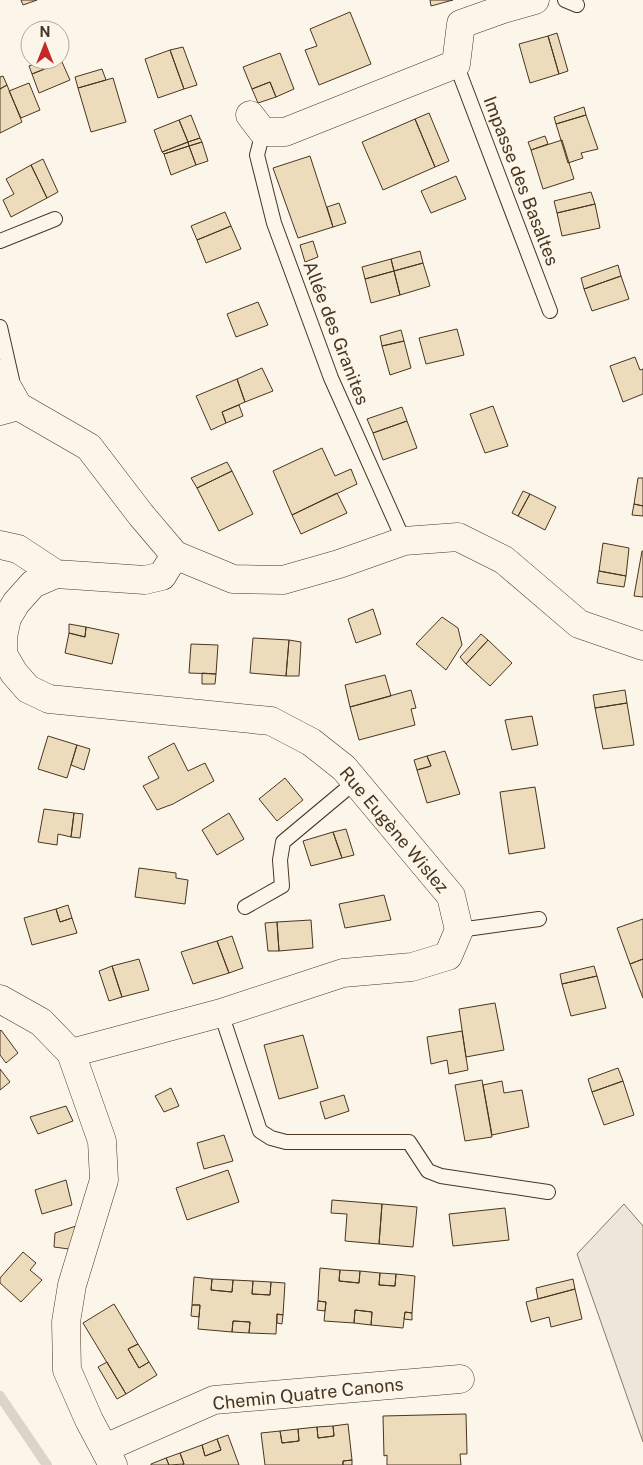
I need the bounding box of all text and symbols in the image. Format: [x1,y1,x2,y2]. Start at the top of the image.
north arrow [20,20,70,70]
text: N [40,24,50,40]
street label: Impasse des Basaltes [479,93,563,268]
street label: Allée des Granites [299,258,374,408]
street label: Rue Eugène Wislez [335,762,453,897]
street label: Chemin Quatre Canons [211,1373,404,1414]

